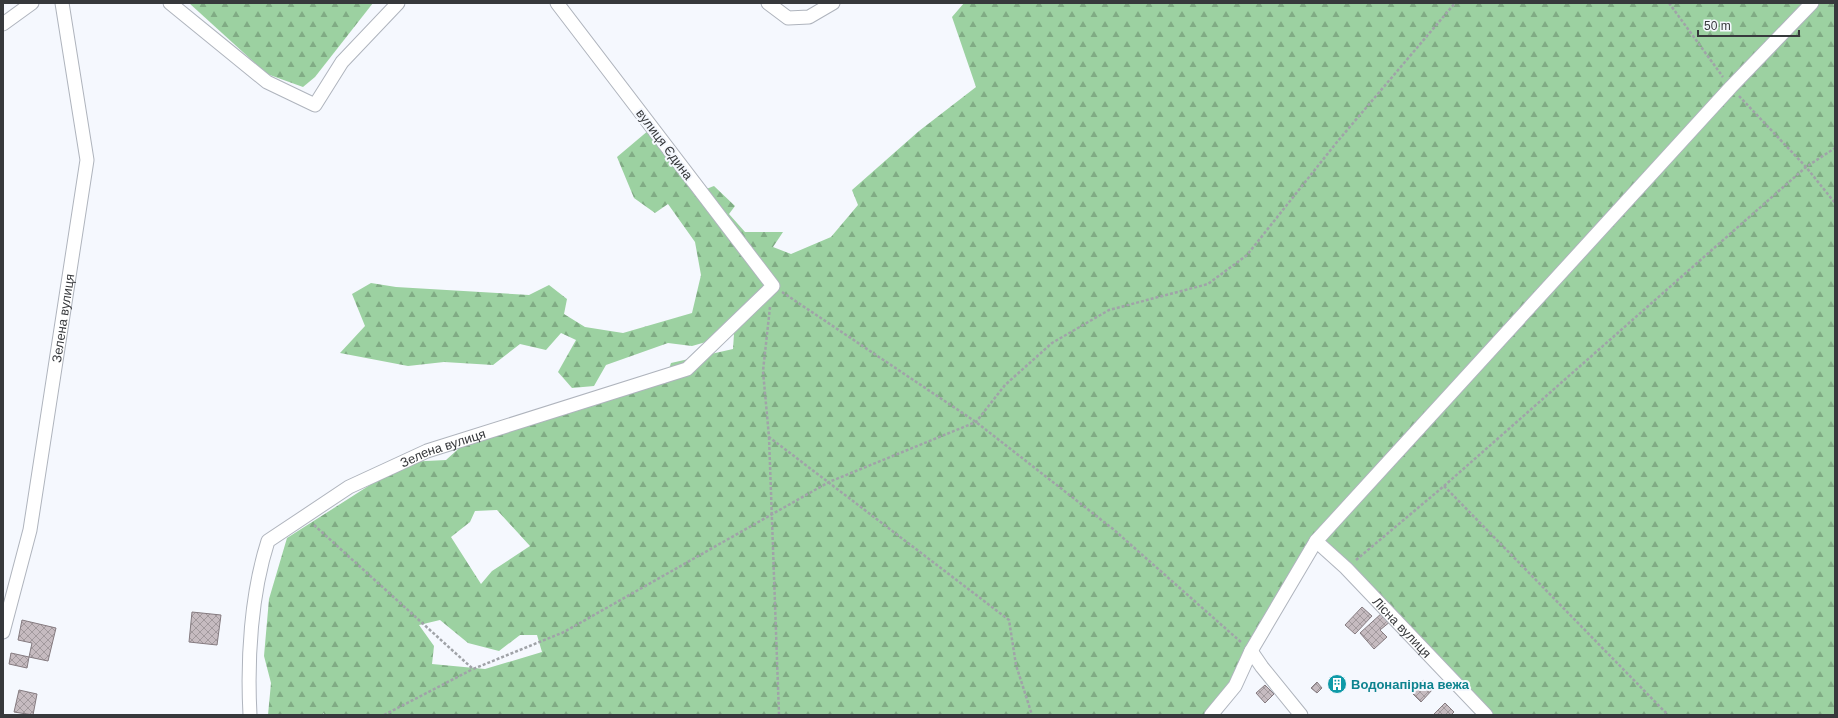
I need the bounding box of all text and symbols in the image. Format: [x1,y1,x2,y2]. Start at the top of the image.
scale bar [1698,12,1799,38]
text: 50 m [1704,19,1731,33]
street label: вулиця Єдина [633,106,696,183]
street label: Зелена вулиця [49,273,77,364]
street label: Зелена вулиця [398,426,487,470]
street label: Лісна вулиця [1370,594,1434,661]
building icon: Водонапірна вежа [1326,673,1348,695]
place label: Водонапірна вежа [1351,677,1470,692]

